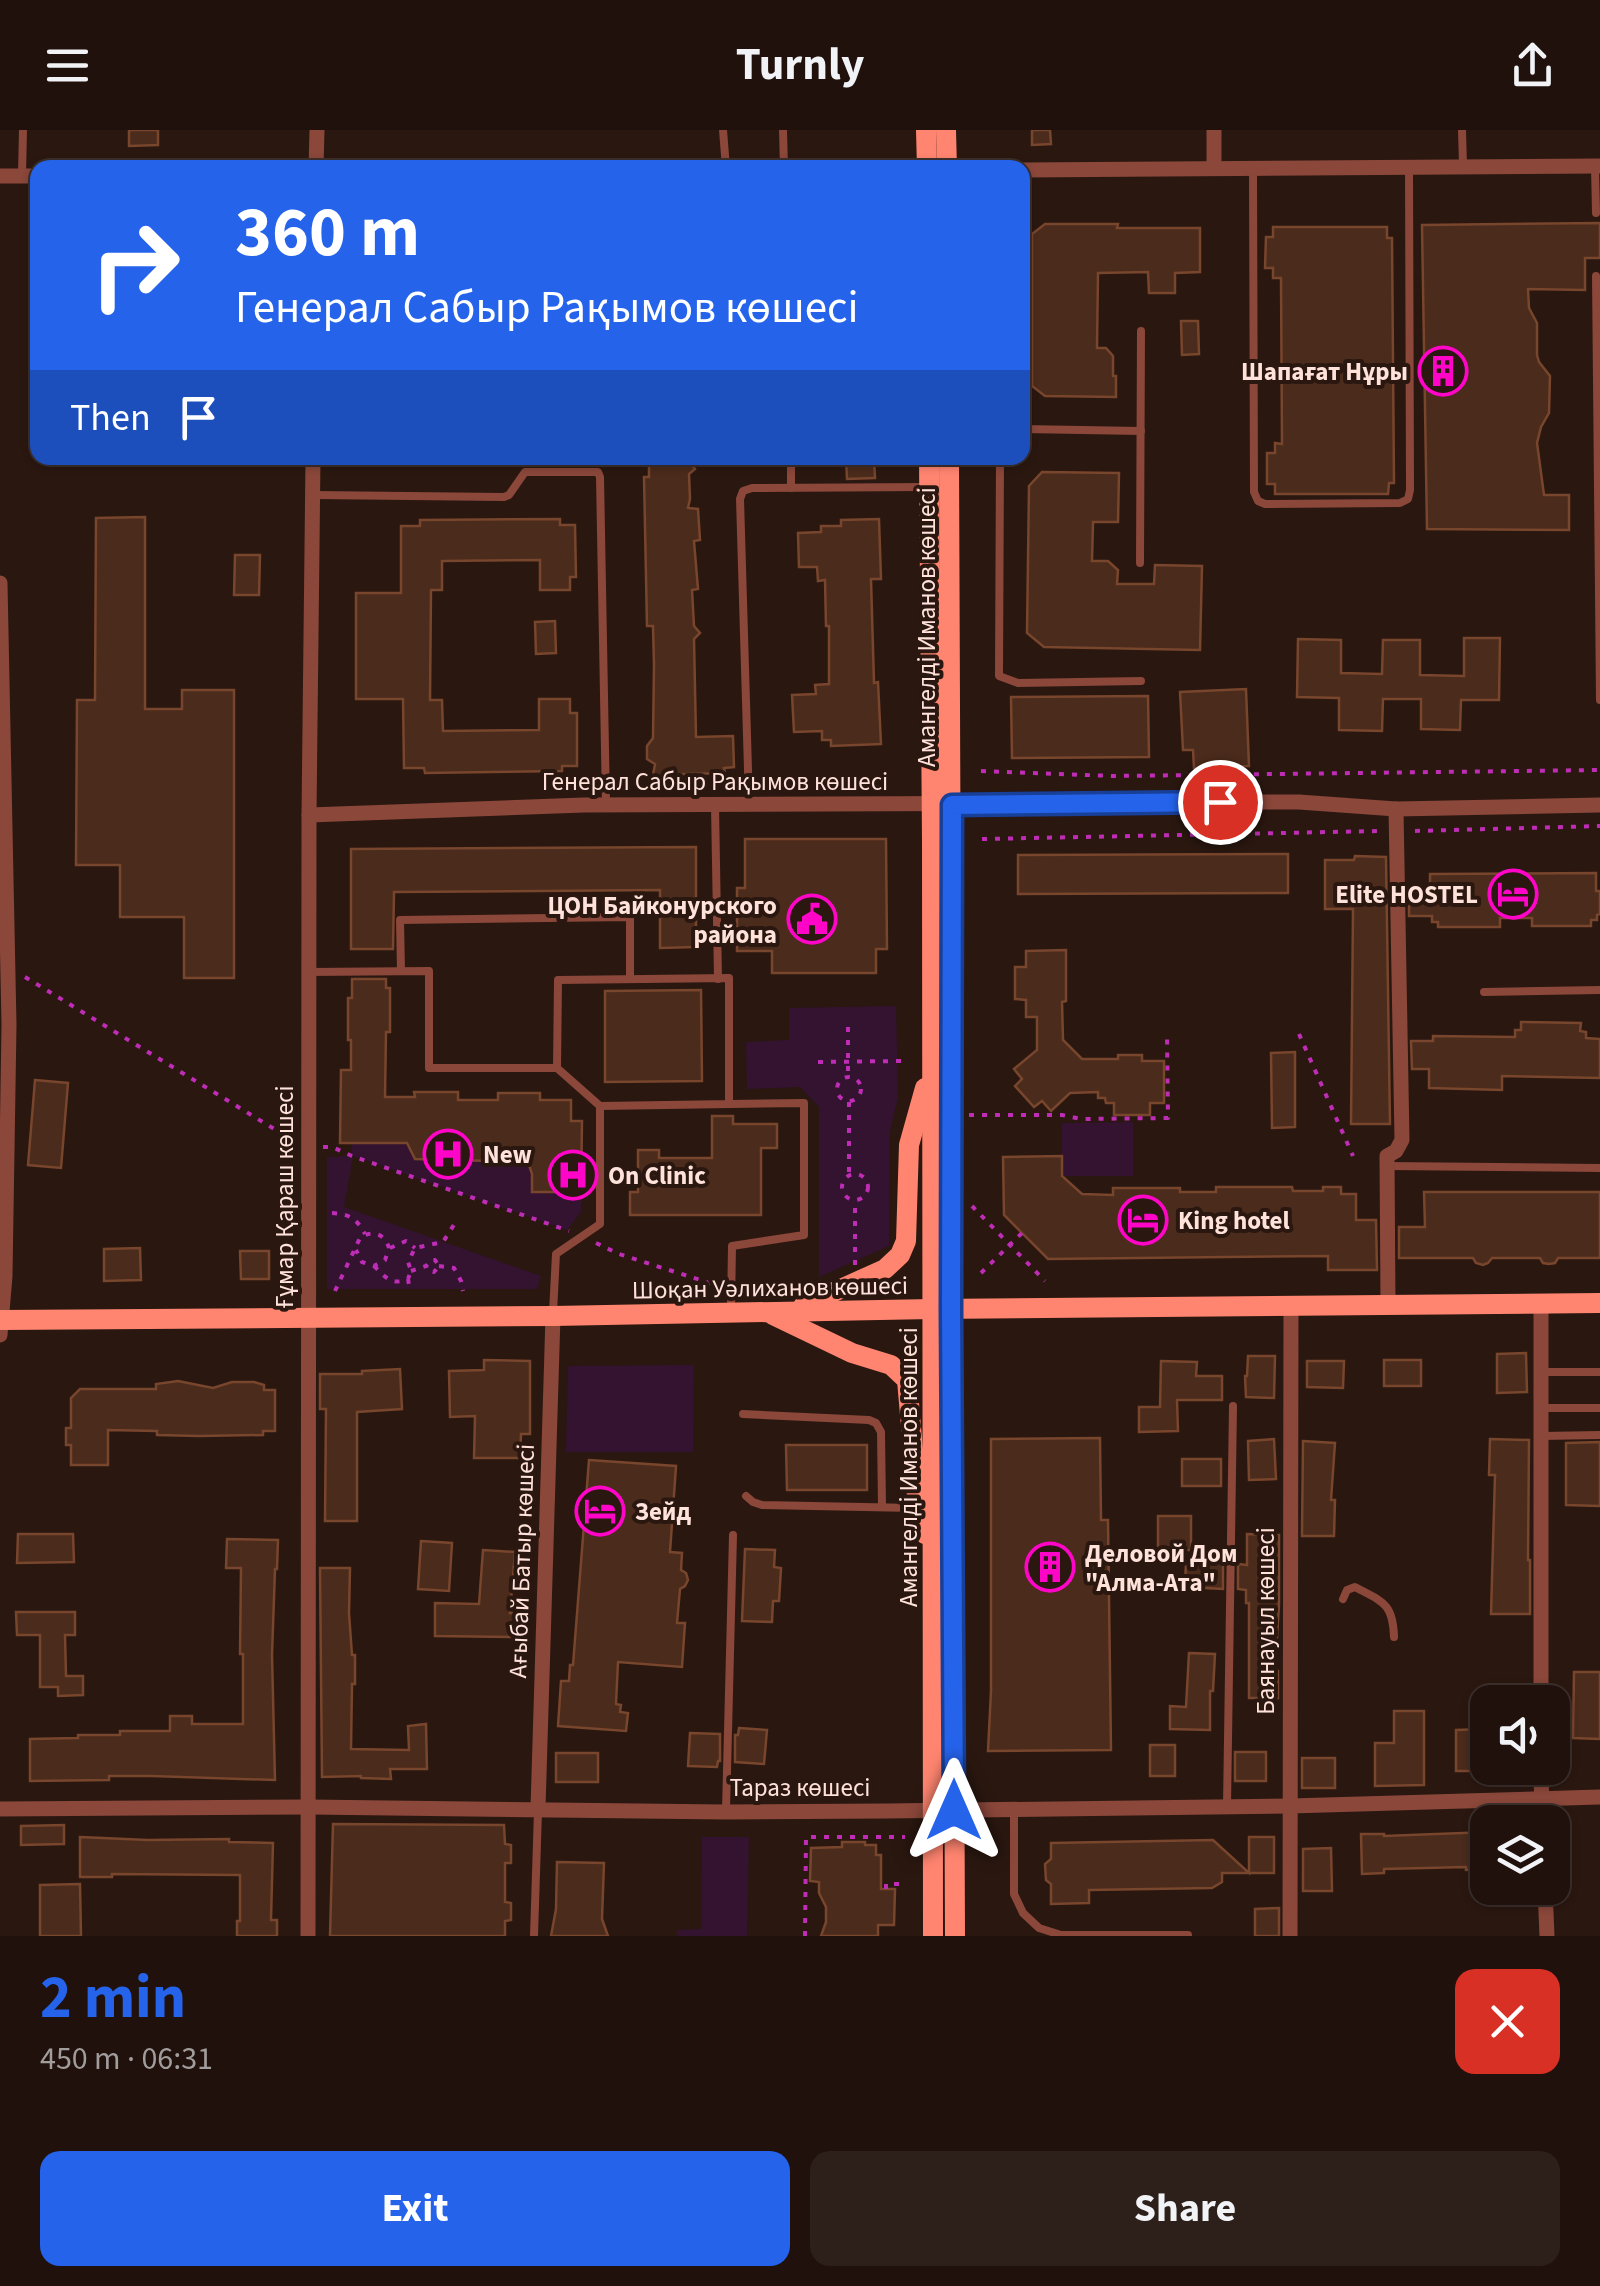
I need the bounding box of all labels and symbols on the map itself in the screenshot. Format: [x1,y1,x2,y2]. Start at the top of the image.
building icon: Шапағат Нұры [1417,345,1469,397]
place label: Шапағат Нұры [1241,354,1408,390]
street label: Амангелді Иманов көшесі [909,487,945,767]
pin [1178,760,1263,845]
street label: Генерал Сабыр Рақымов көшесі [542,764,888,800]
hotel icon: Elite HOSTEL [1487,868,1539,920]
place label: Elite HOSTEL [1335,877,1478,913]
place label: ЦОН Байконурского района [548,888,777,953]
public building icon: ЦОН Байконурского района [786,893,838,945]
street label: Ғұмар Қараш көшесі [267,1085,303,1309]
hospital icon: New [422,1128,474,1180]
place label: New [483,1137,532,1173]
hospital icon: On Clinic [547,1149,599,1201]
place label: On Clinic [608,1158,706,1194]
hotel icon: King hotel [1117,1194,1169,1246]
place label: King hotel [1178,1203,1290,1239]
street label: Шоқан Уәлиханов көшесі [632,1268,908,1308]
street label: Амангелді Иманов көшесі [891,1327,927,1607]
street label: Ағыбай Батыр көшесі [500,1443,544,1679]
hotel icon: Зейд [574,1485,626,1537]
place label: Зейд [635,1494,691,1530]
street label: Баянауыл көшесі [1248,1527,1284,1715]
place label: Деловой Дом "Алма-Ата" [1085,1536,1238,1601]
building icon: Деловой Дом "Алма-Ата" [1024,1541,1076,1593]
position arrow [902,1758,1006,1862]
street label: Тараз көшесі [730,1770,870,1806]

